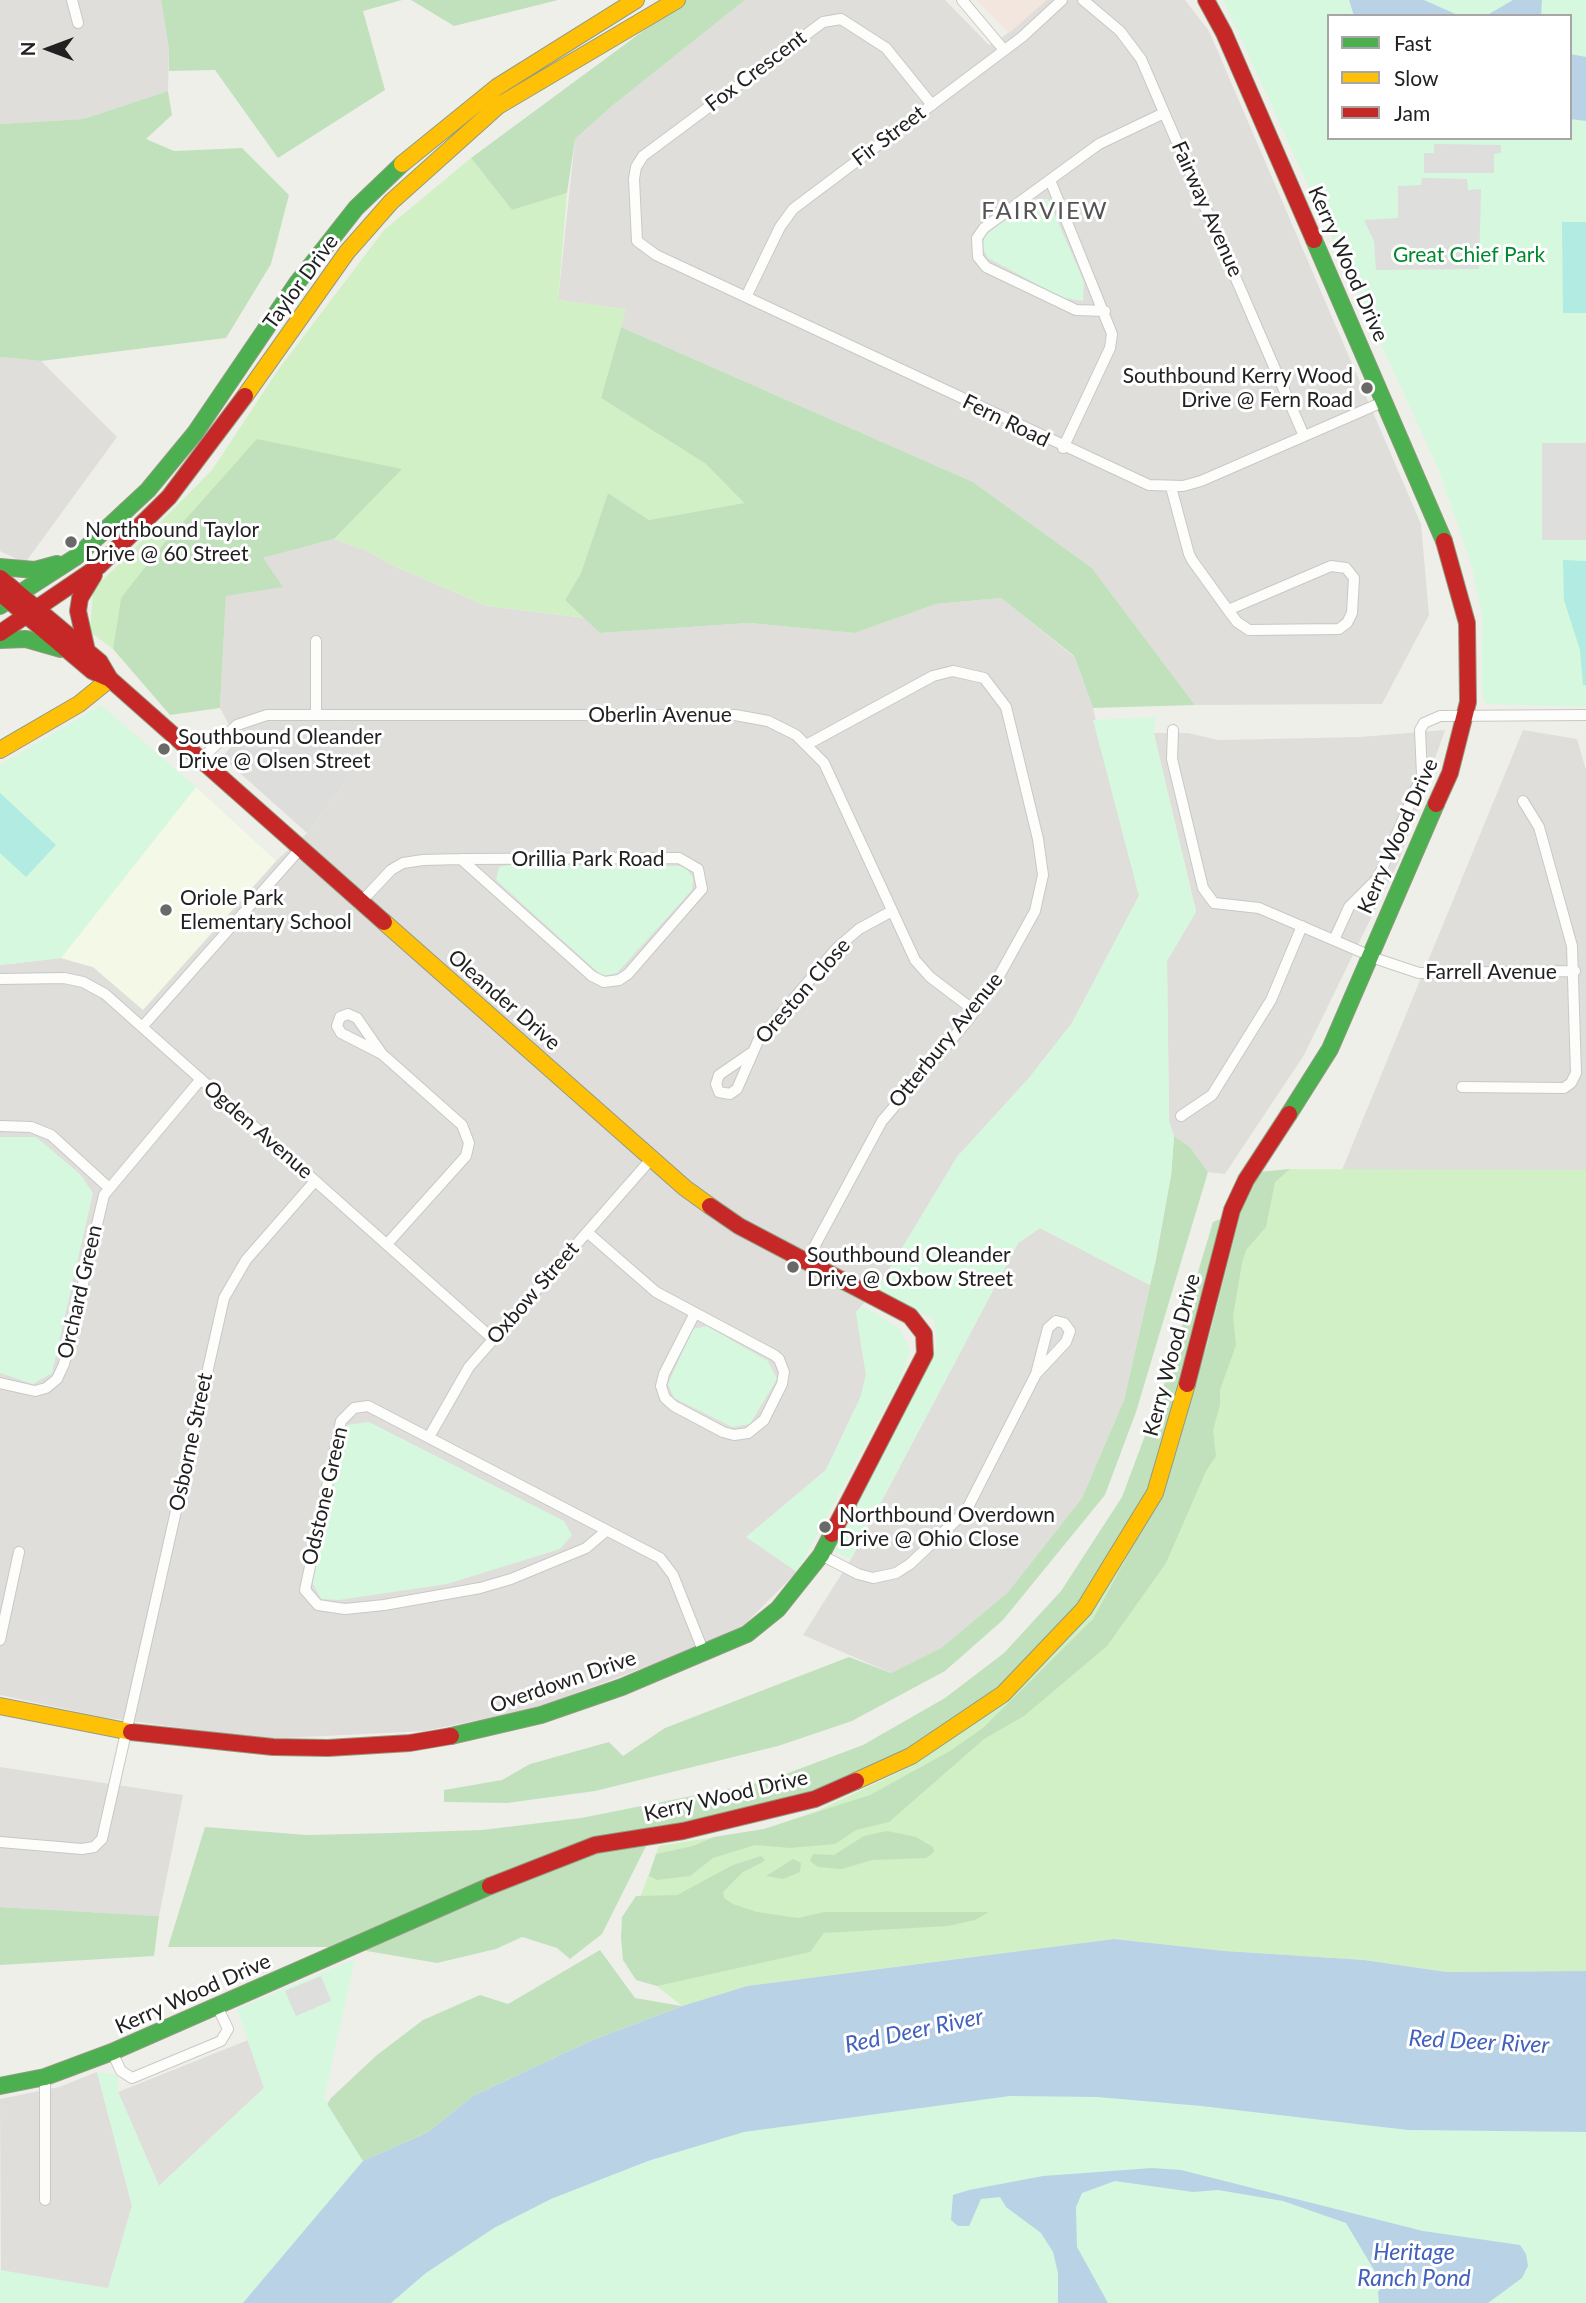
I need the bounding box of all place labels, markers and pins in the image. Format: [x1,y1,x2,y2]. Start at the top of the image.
place label: Southbound Kerry Wood Drive @ Fern Road [1123,363,1353,413]
marker: Southbound Kerry Wood Drive @ Fern Road [1359,380,1375,396]
place label: Northbound Taylor Drive @ 60 Street [85,517,259,567]
marker: Northbound Taylor Drive @ 60 Street [63,534,79,550]
place label: Southbound Oleander Drive @ Olsen Street [178,724,382,774]
marker: Southbound Oleander Drive @ Olsen Street [156,741,172,757]
place label: Oriole Park Elementary School [180,885,352,935]
marker: Oriole Park Elementary School [158,902,174,918]
place label: Southbound Oleander Drive @ Oxbow Street [807,1242,1013,1292]
marker: Southbound Oleander Drive @ Oxbow Street [785,1259,801,1275]
place label: Northbound Overdown Drive @ Ohio Close [839,1502,1055,1552]
marker: Northbound Overdown Drive @ Ohio Close [817,1519,833,1535]

